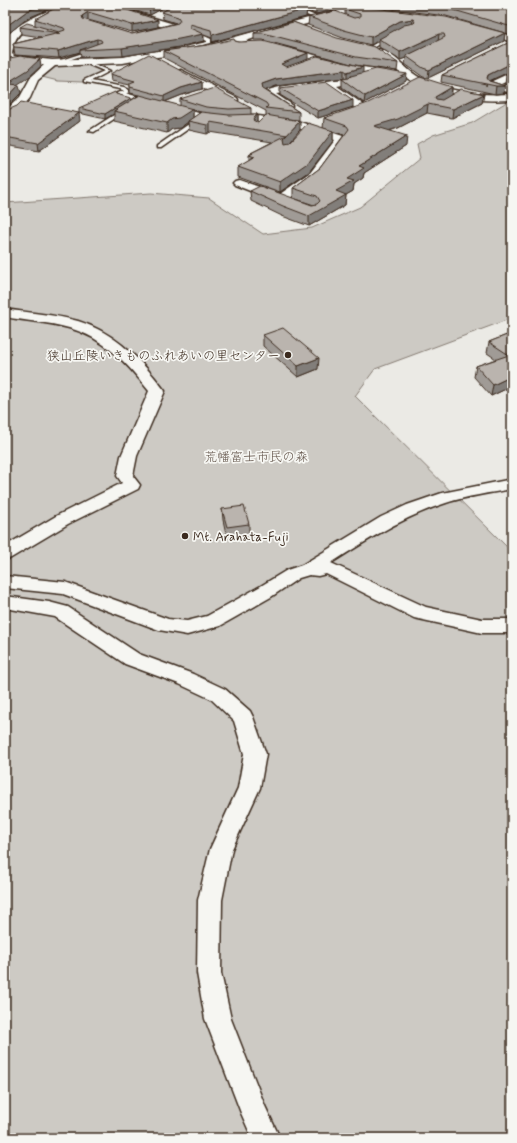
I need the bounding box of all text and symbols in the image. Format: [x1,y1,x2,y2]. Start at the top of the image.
place label: 狭山丘陵いきものふれあいの里センター [47,348,280,365]
marker: 狭山丘陵いきものふれあいの里センター [283,350,293,360]
park label: 荒幡富士市民の森 [204,449,308,466]
place label: Mt. Arahata-Fuji [193,529,289,546]
marker: Mt. Arahata-Fuji [180,531,190,541]

